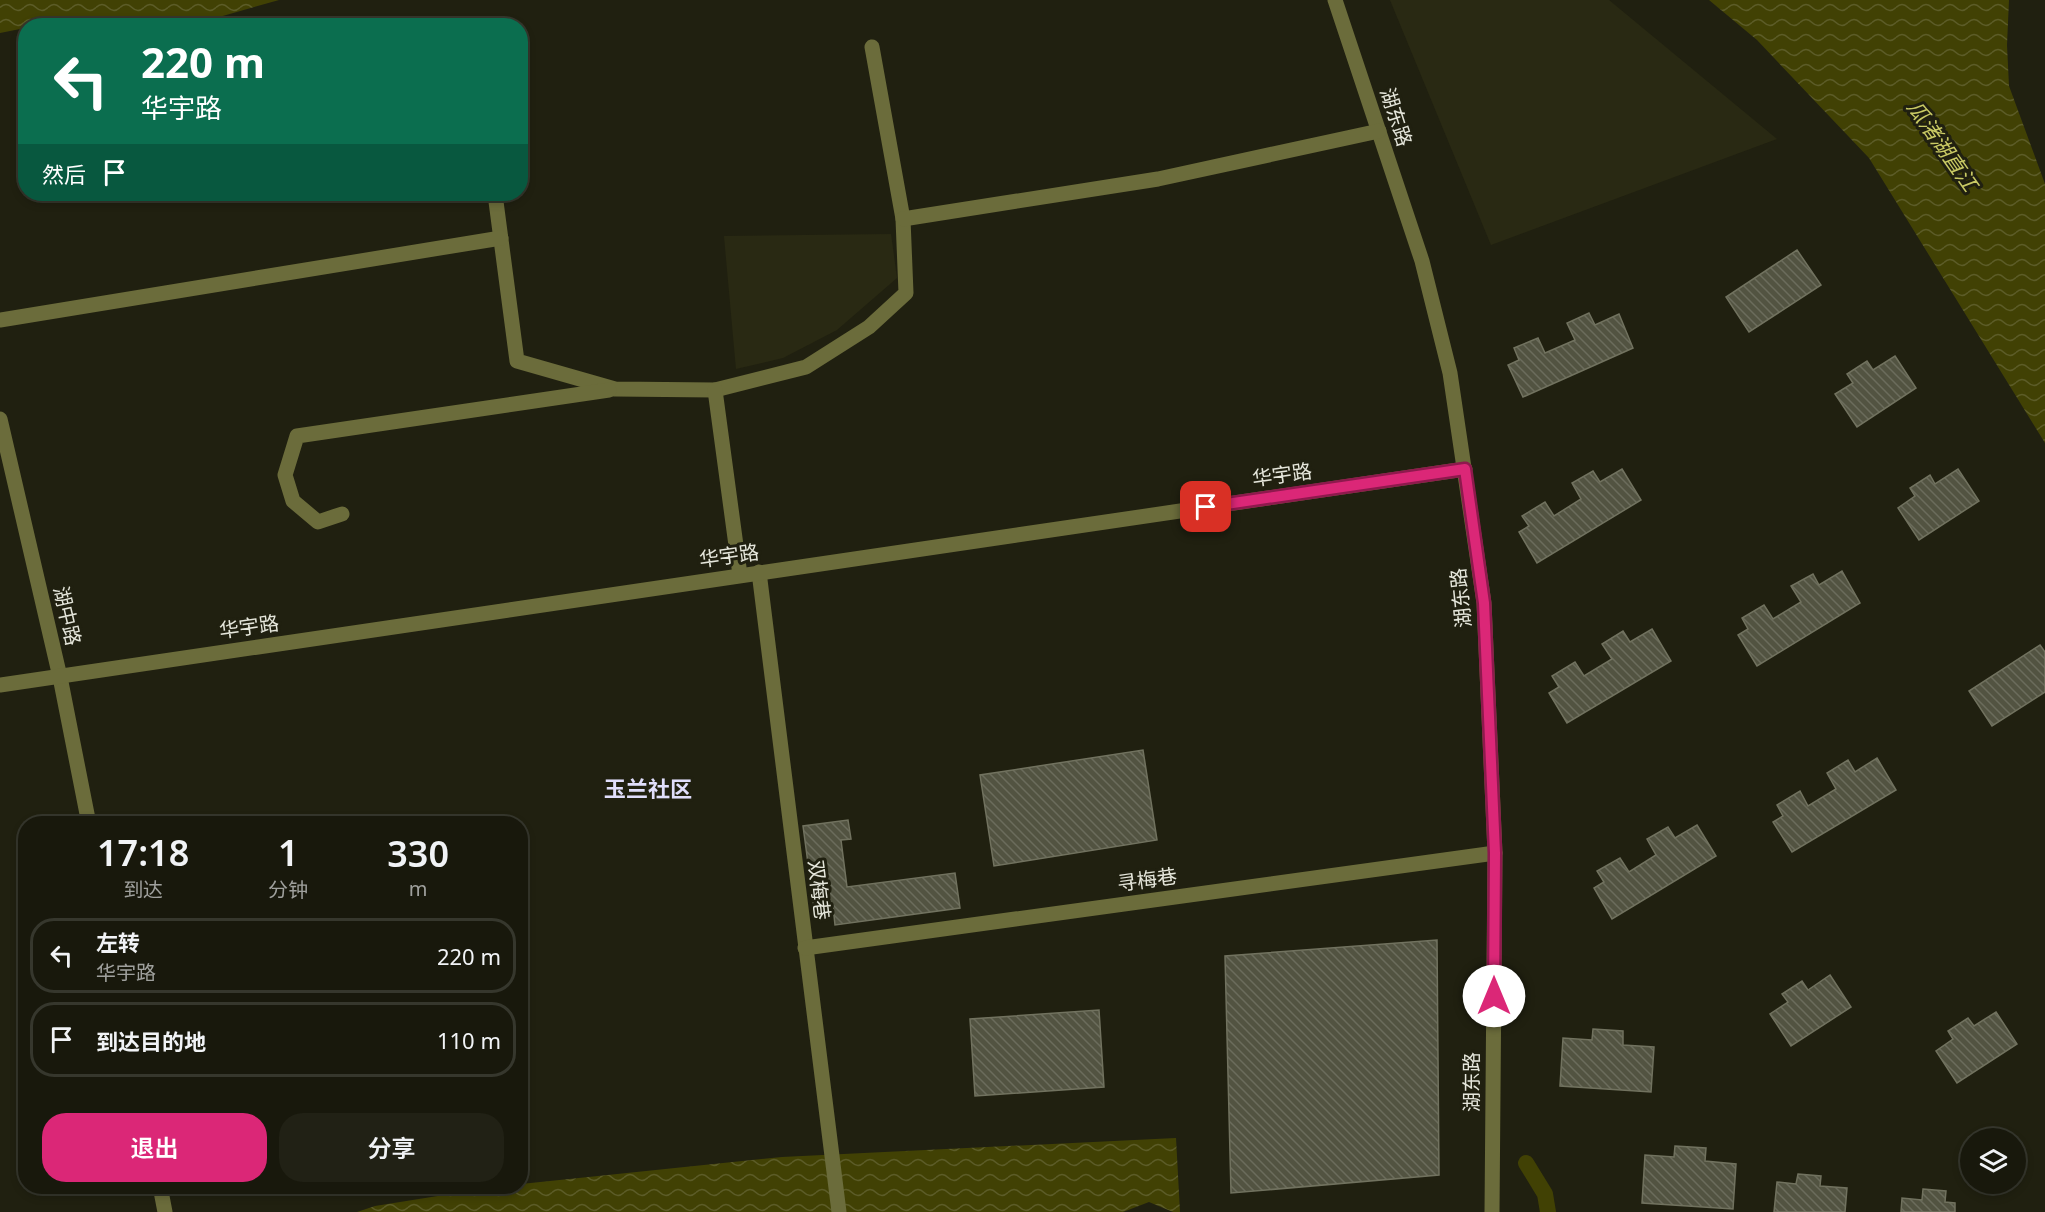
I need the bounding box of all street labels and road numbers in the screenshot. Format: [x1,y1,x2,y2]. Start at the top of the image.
street label: 湖东路 [1374,84,1419,150]
street label: 华宇路 [1250,457,1314,492]
street label: 华宇路 [697,538,761,573]
street label: 湖东路 [1444,567,1477,629]
street label: 湖中路 [48,584,87,648]
street label: 华宇路 [217,609,281,644]
street label: 双梅巷 [802,859,837,921]
street label: 寻梅巷 [1115,862,1179,897]
street label: 湖东路 [1458,1052,1485,1112]

